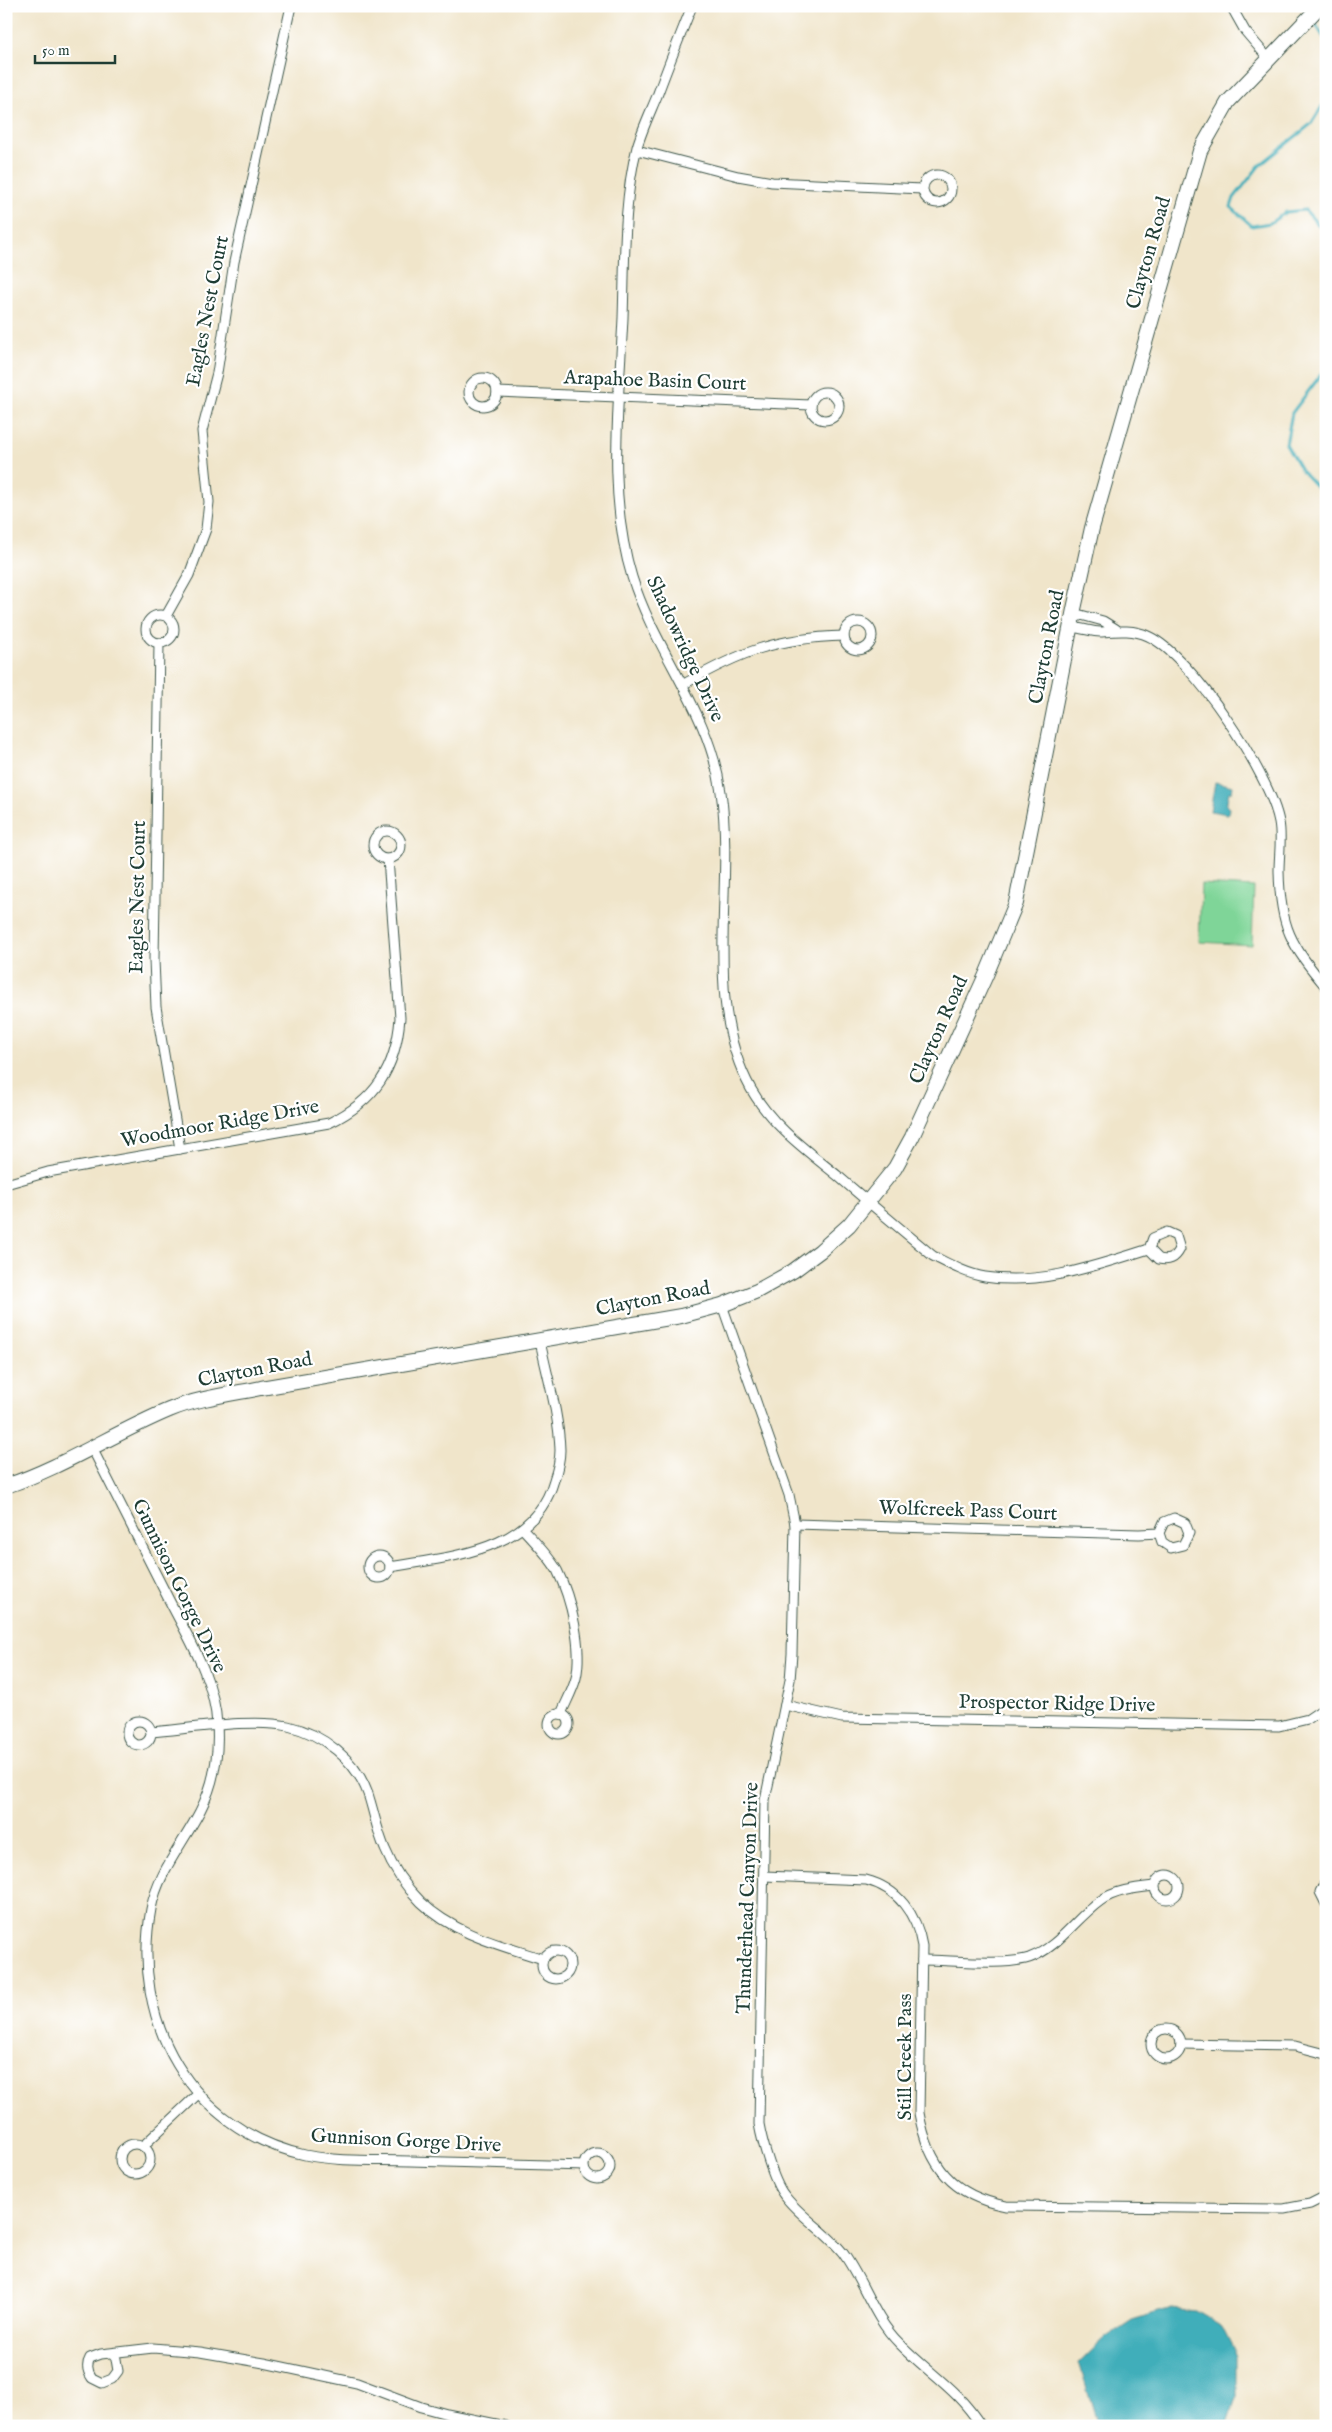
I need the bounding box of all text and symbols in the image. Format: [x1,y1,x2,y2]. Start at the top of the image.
scale bar [35,32,115,64]
text: 50 m [42,41,70,60]
street label: Clayton Road [1121,194,1177,312]
street label: Eagles Nest Court [181,233,235,389]
street label: Arapahoe Basin Court [562,365,747,397]
street label: Shadowridge Drive [640,572,730,726]
street label: Clayton Road [1024,587,1070,706]
street label: Eagles Nest Court [124,820,152,974]
street label: Clayton Road [904,972,974,1088]
street label: Woodmoor Ridge Drive [119,1094,321,1154]
street label: Clayton Road [594,1276,713,1322]
street label: Clayton Road [196,1347,315,1393]
street label: Gunnison Gorge Drive [126,1495,232,1677]
street label: Wolfcreek Pass Court [878,1495,1058,1527]
street label: Prospector Ridge Drive [958,1690,1156,1718]
street label: Thunderhead Canyon Drive [731,1782,765,2014]
street label: Still Creek Pass [893,1994,918,2120]
street label: Gunnison Gorge Drive [310,2124,502,2158]

